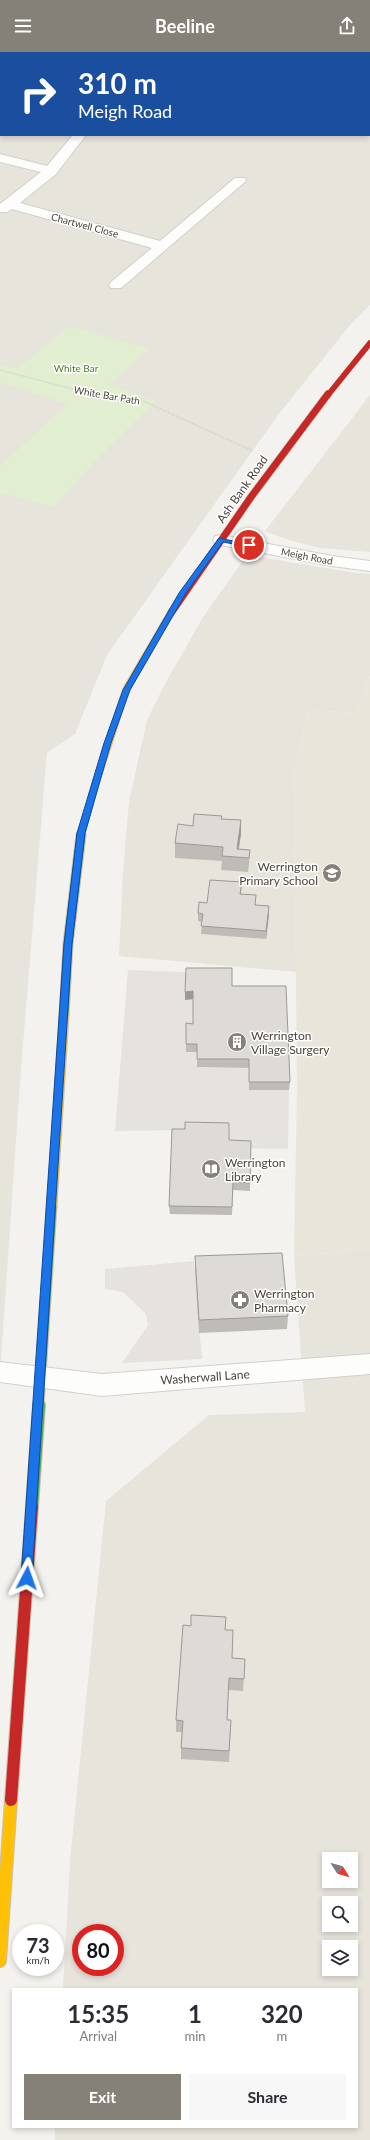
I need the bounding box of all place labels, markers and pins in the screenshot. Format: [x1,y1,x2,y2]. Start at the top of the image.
pin [232,528,266,562]
place label: Werrington Primary School [239,859,318,888]
school or university icon: Werrington Primary School [321,862,343,884]
place label: Werrington Village Surgery [251,1028,330,1057]
building icon: Werrington Village Surgery [226,1031,248,1053]
place label: Werrington Library [225,1155,285,1184]
library icon: Werrington Library [200,1158,222,1180]
place label: Werrington Pharmacy [254,1286,314,1315]
pharmacy icon: Werrington Pharmacy [229,1289,251,1311]

